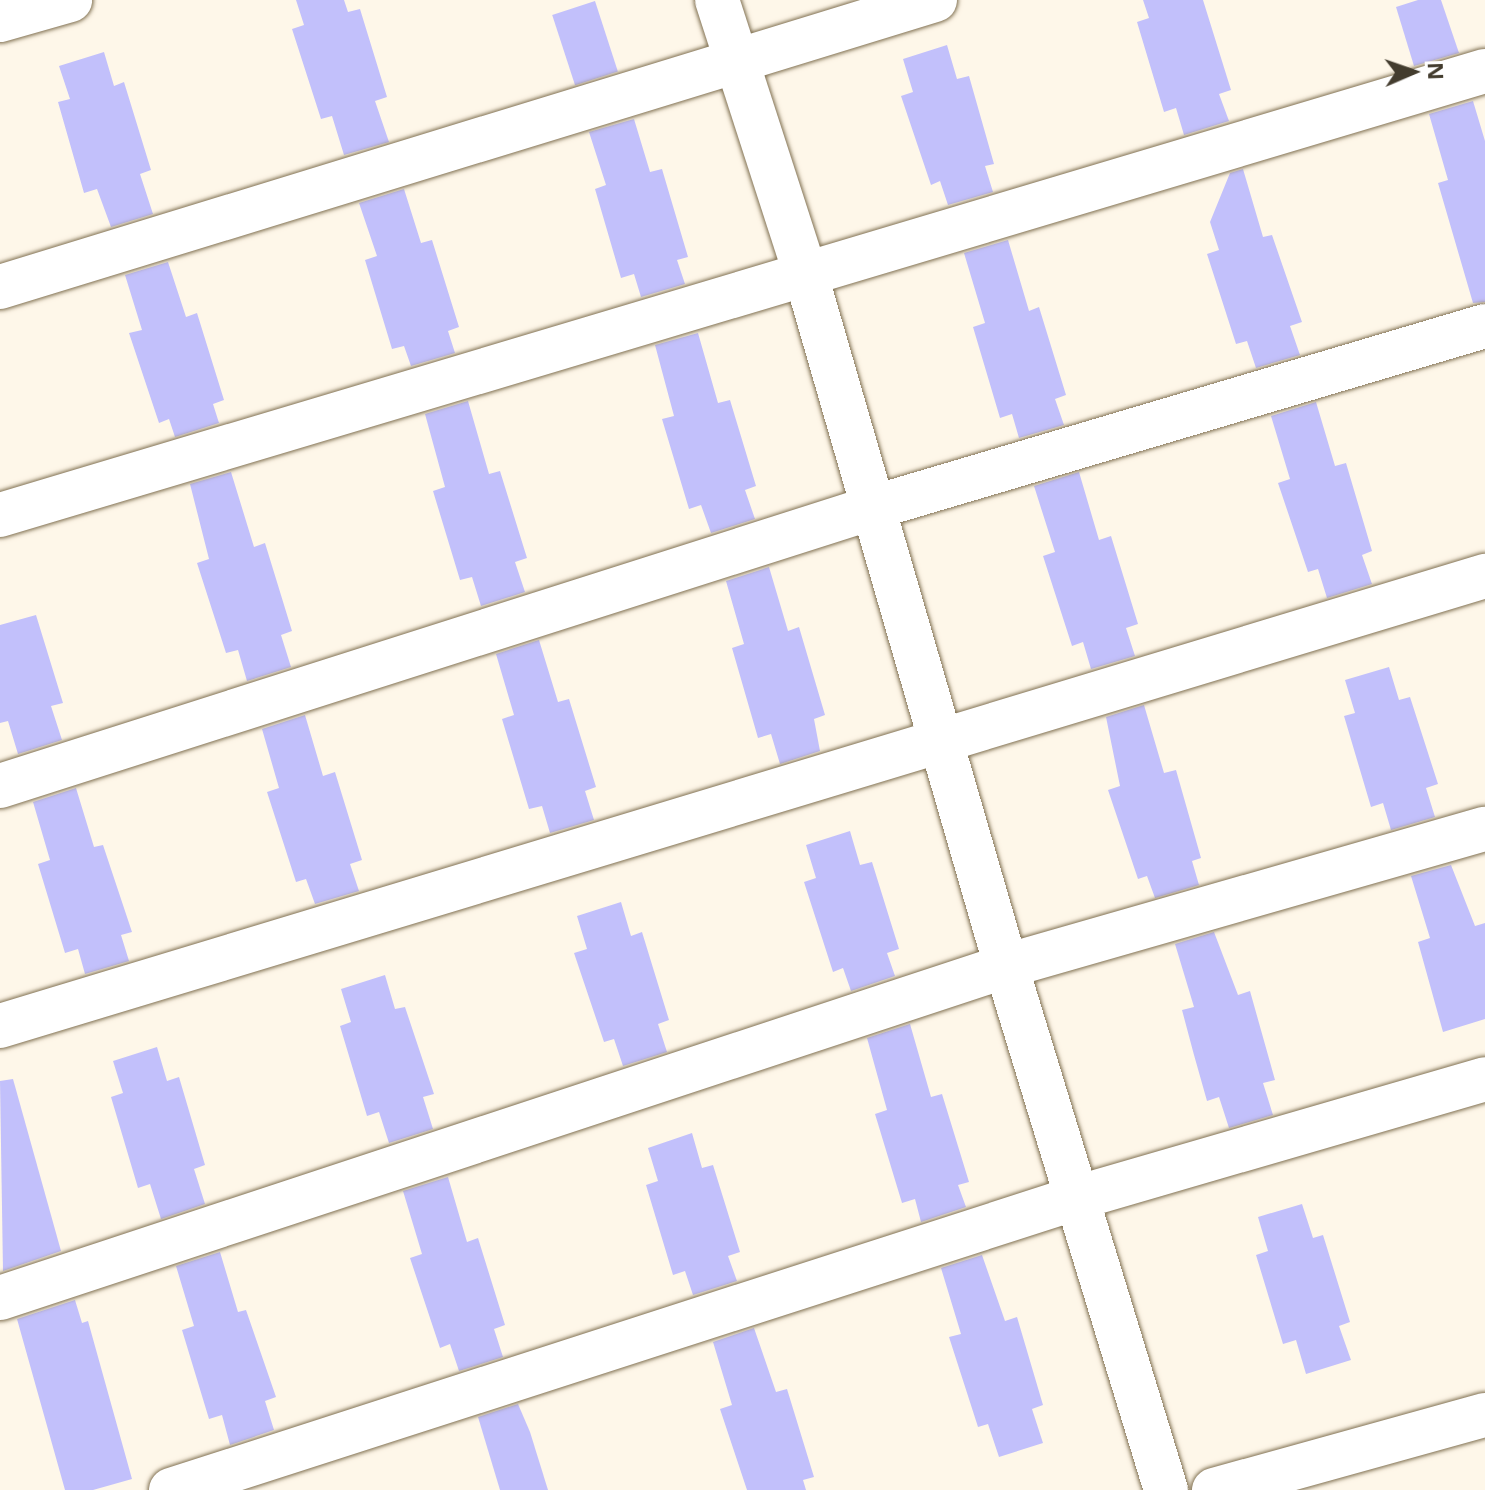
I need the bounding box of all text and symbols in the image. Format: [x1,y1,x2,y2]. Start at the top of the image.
north arrow [1373,32,1453,112]
text: N [1422,62,1452,81]

